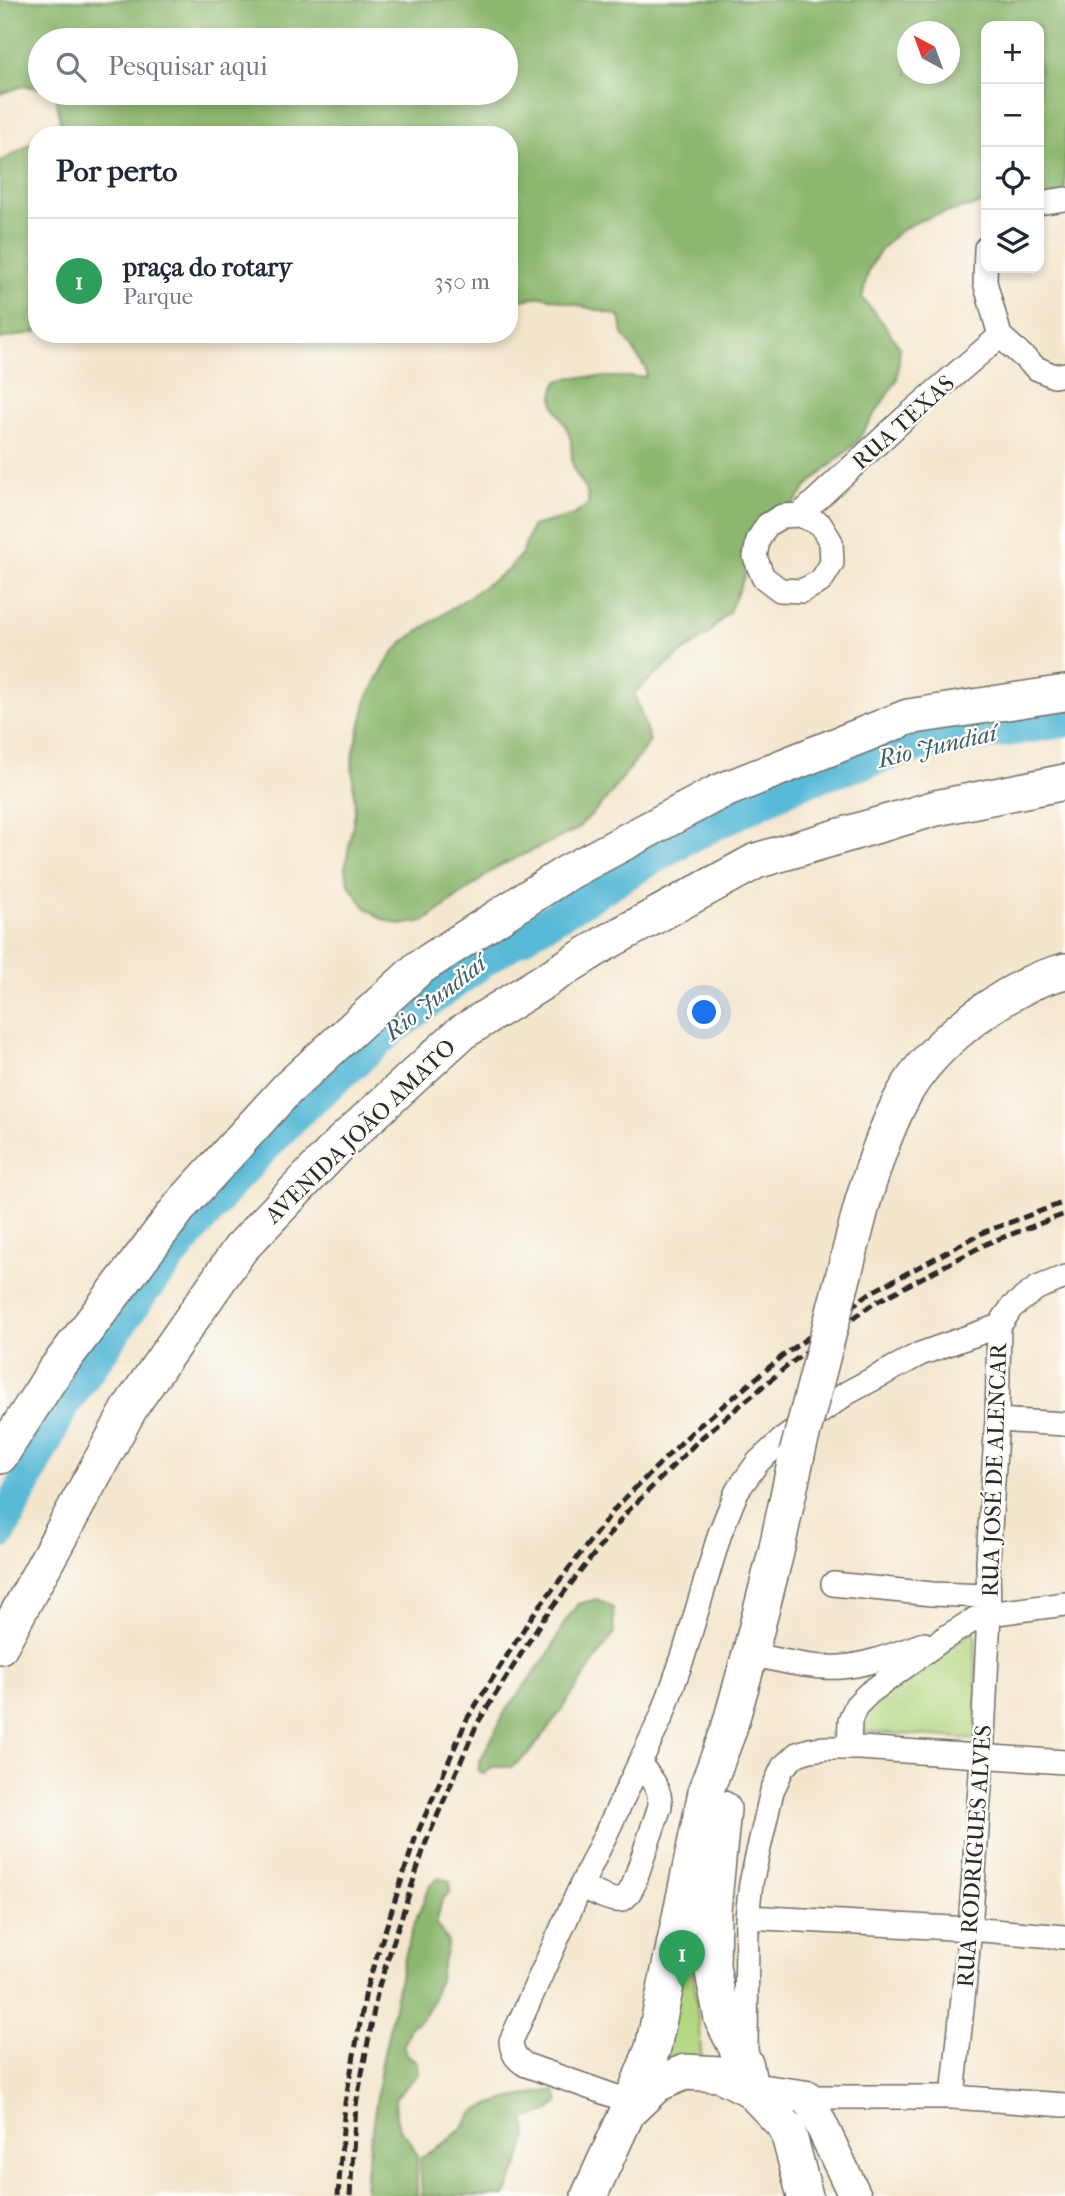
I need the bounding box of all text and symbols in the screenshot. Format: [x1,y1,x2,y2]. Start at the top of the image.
north arrow [897,21,960,84]
map controls [981,21,1044,273]
button: + [981,21,1044,84]
search box [28,28,518,105]
icon: search [52,48,90,86]
text: Pesquisar aqui [108,51,268,82]
button: − [981,84,1044,147]
button: locate [981,147,1044,210]
text: Por perto [56,154,178,189]
button: layers [981,210,1044,273]
text: praça do rotary [123,252,292,283]
text: 1 [75,268,83,295]
text: 350 m [434,268,490,295]
text: Parque [123,283,193,310]
street label: RUA TEXAS [847,370,960,475]
water label: Rio Jundiaí [873,718,1003,774]
water label: Rio Jundiaí [377,947,494,1047]
your location [687,995,721,1029]
street label: AVENIDA JOÃO AMATO [259,1034,461,1230]
street label: RUA JOSÉ DE ALENCAR [977,1341,1012,1598]
street label: RUA RODRIGUES ALVES [952,1724,997,1988]
pin: 1 [659,1930,705,1988]

